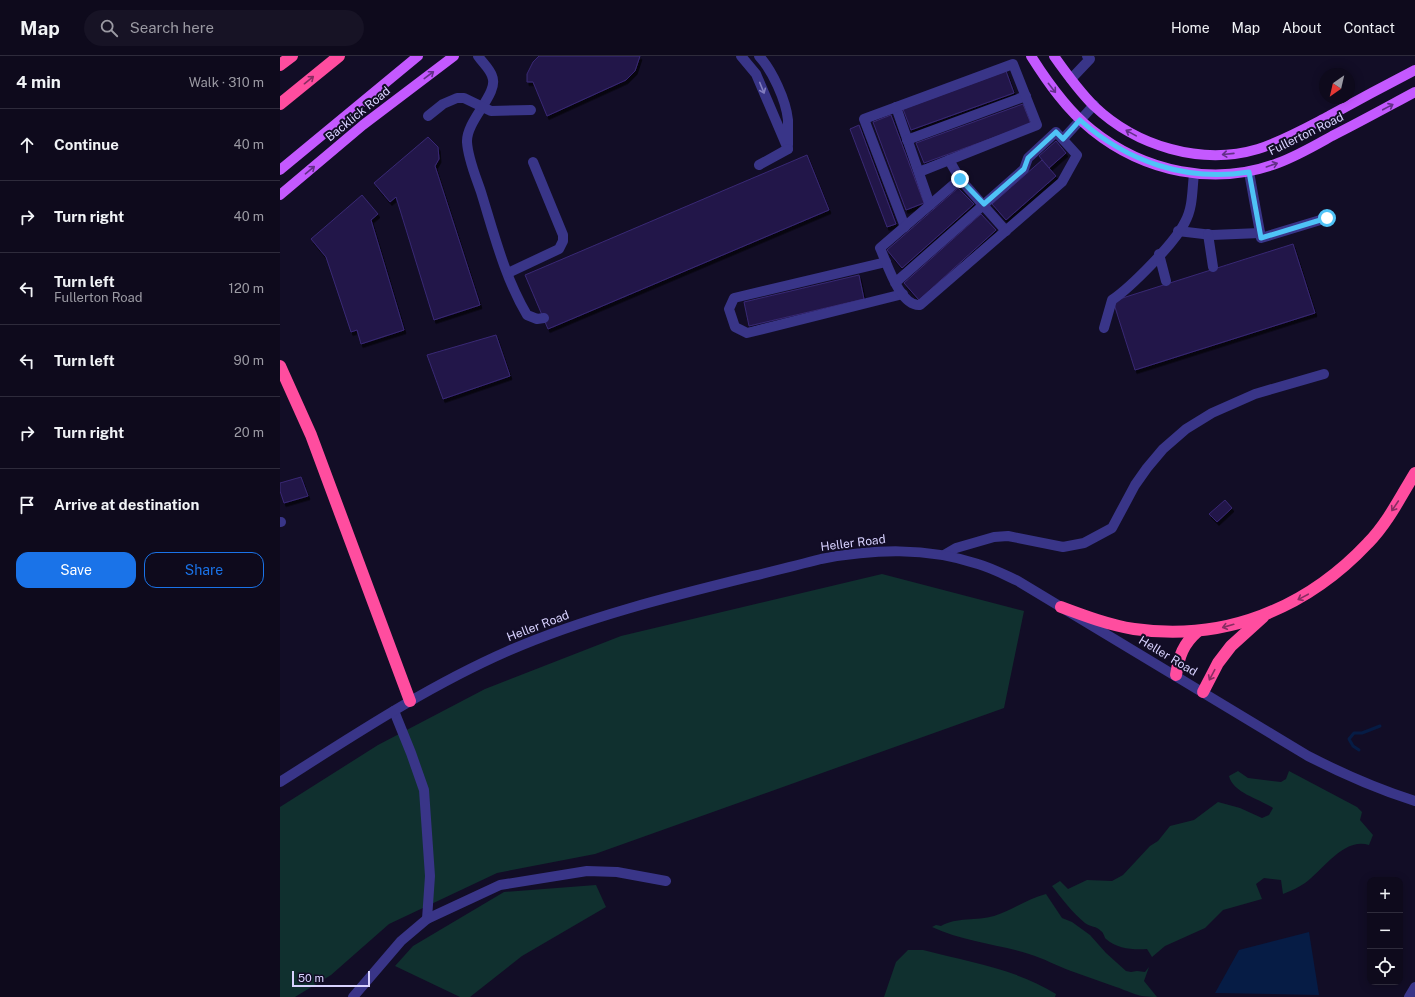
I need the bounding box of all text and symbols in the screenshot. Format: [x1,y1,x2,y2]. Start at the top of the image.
search box [84,10,364,46]
text: Map [20,17,60,39]
icon: search [98,17,120,39]
text: Search here [130,19,214,36]
text: Home [1171,20,1210,36]
text: Map [1232,20,1260,36]
text: About [1282,20,1322,36]
text: Contact [1344,20,1395,36]
north arrow [1319,68,1355,104]
one-way arrow [423,71,434,79]
text: 4 min [16,72,61,92]
text: Walk · 310 m [189,75,264,90]
one-way arrow [304,75,315,84]
one-way arrow [759,81,767,93]
one-way arrow [1048,83,1057,94]
street label: Backlick Road [323,84,393,144]
one-way arrow [1382,102,1394,110]
street label: Fullerton Road [1266,110,1346,158]
one-way arrow [1126,128,1138,136]
icon: ahead [16,134,38,156]
text: Continue [54,136,119,153]
text: 40 m [233,137,264,152]
one-way arrow [1221,150,1234,158]
one-way arrow [1266,161,1278,169]
one-way arrow [305,165,315,174]
route end [951,170,969,188]
icon: right [16,206,38,228]
text: Turn right [54,208,124,225]
text: 40 m [233,209,264,224]
route start [1318,209,1336,227]
text: Turn left [54,273,115,290]
icon: left [16,278,38,300]
text: 120 m [229,281,264,296]
text: Fullerton Road [54,290,143,305]
icon: left [16,350,38,372]
text: Turn left [54,352,115,369]
text: 90 m [234,353,264,368]
icon: right [16,422,38,444]
text: Turn right [54,424,124,441]
text: 20 m [234,425,264,440]
icon: arrive [16,494,38,516]
text: Arrive at destination [54,496,199,513]
one-way arrow [1391,501,1399,512]
street label: Heller Road [820,532,886,554]
button: Save [16,552,136,588]
button: Share [144,552,264,588]
one-way arrow [1297,593,1309,601]
street label: Heller Road [505,608,571,644]
one-way arrow [1222,623,1235,630]
street label: Heller Road [1136,633,1200,679]
one-way arrow [1208,669,1215,681]
map controls [1367,877,1403,985]
button: + [1367,877,1403,913]
button: − [1367,913,1403,949]
button: locate [1367,949,1403,985]
scale bar [292,969,370,988]
text: 50 m [298,972,324,984]

